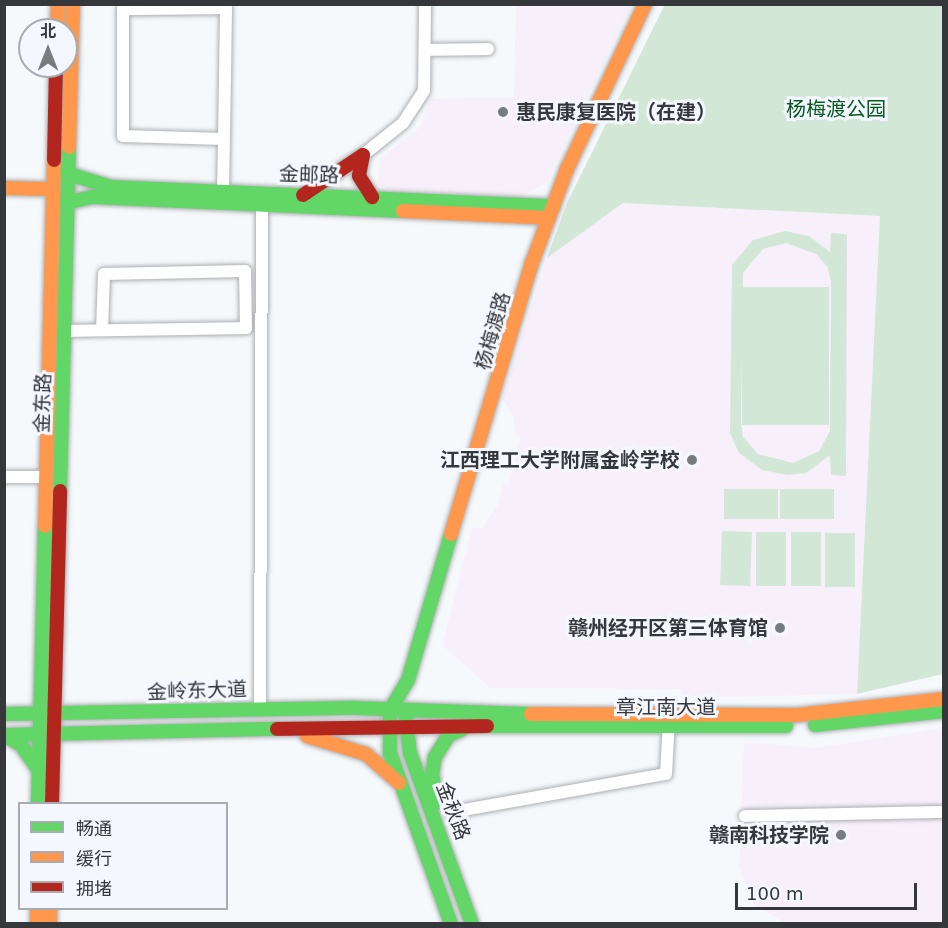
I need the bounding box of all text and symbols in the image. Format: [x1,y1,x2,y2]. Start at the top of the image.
north arrow [18,18,78,78]
text: 北 [40,22,56,41]
park label: 杨梅渡公园 [786,97,886,121]
place label: 惠民康复医院（在建） [516,100,716,124]
marker: 惠民康复医院（在建） [494,103,512,121]
street label: 金邮路 [279,162,339,188]
street label: 杨梅渡路 [470,289,516,373]
street label: 金东路 [30,373,56,433]
place label: 江西理工大学附属金岭学校 [440,448,680,472]
marker: 江西理工大学附属金岭学校 [685,453,699,467]
place label: 赣州经开区第三体育馆 [568,616,768,640]
marker: 赣州经开区第三体育馆 [773,621,787,635]
street label: 金岭东大道 [147,677,247,705]
street label: 章江南大道 [616,695,716,719]
street label: 金秋路 [431,779,475,843]
legend [18,802,228,910]
text: 畅通 [76,818,112,839]
place label: 赣南科技学院 [709,823,829,847]
marker: 赣南科技学院 [834,828,848,842]
text: 缓行 [76,848,112,869]
scale bar [738,871,920,909]
text: 拥堵 [76,878,112,899]
text: 100 m [746,883,804,904]

